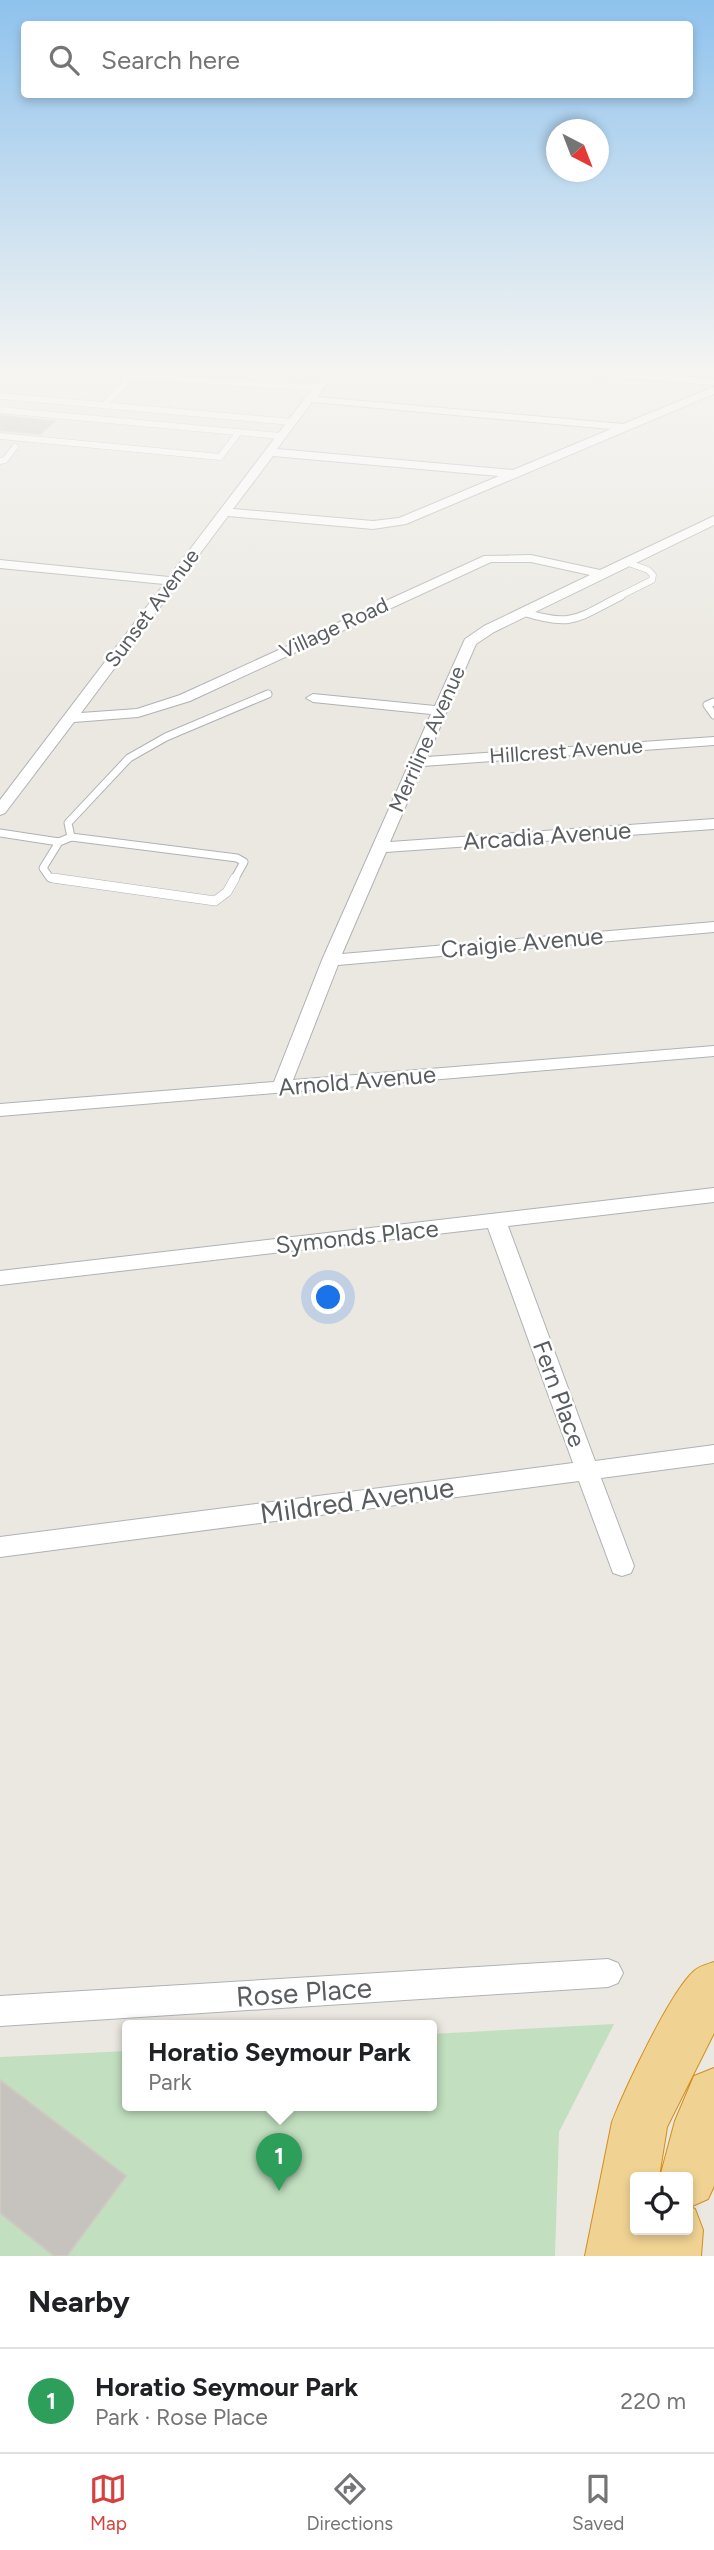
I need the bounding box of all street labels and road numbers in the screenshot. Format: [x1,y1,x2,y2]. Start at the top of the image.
street label: Sunset Avenue [99,544,204,672]
street label: Village Road [276,592,392,664]
street label: Merriline Avenue [383,662,470,816]
street label: Hillcrest Avenue [488,733,644,768]
street label: Arcadia Avenue [462,815,632,856]
street label: Craigie Avenue [439,921,604,964]
street label: Arnold Avenue [277,1059,437,1102]
street label: Symonds Place [274,1214,440,1259]
street label: Fern Place [527,1337,592,1451]
street label: Mildred Avenue [258,1470,456,1530]
street label: Rose Place [235,1970,373,2014]

